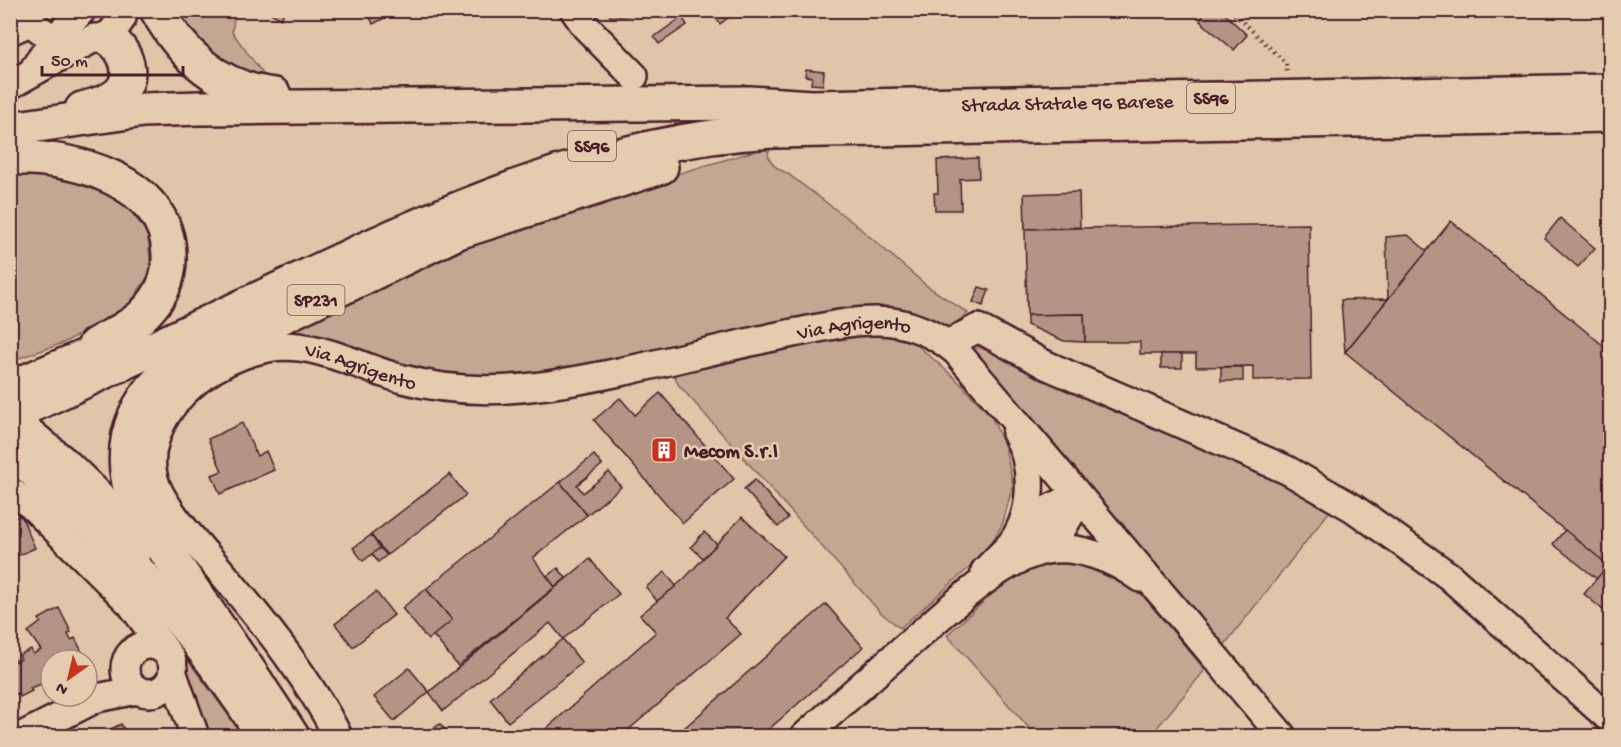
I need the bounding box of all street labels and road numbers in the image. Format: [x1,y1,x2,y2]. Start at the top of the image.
road number: SS96 [1187,83,1235,113]
street label: Strada Statale 96 Barese [961,92,1174,119]
road number: SS96 [568,131,616,161]
road number: SP231 [288,285,344,315]
street label: Via Agrigento [795,313,914,347]
street label: Via Agrigento [302,340,418,397]

